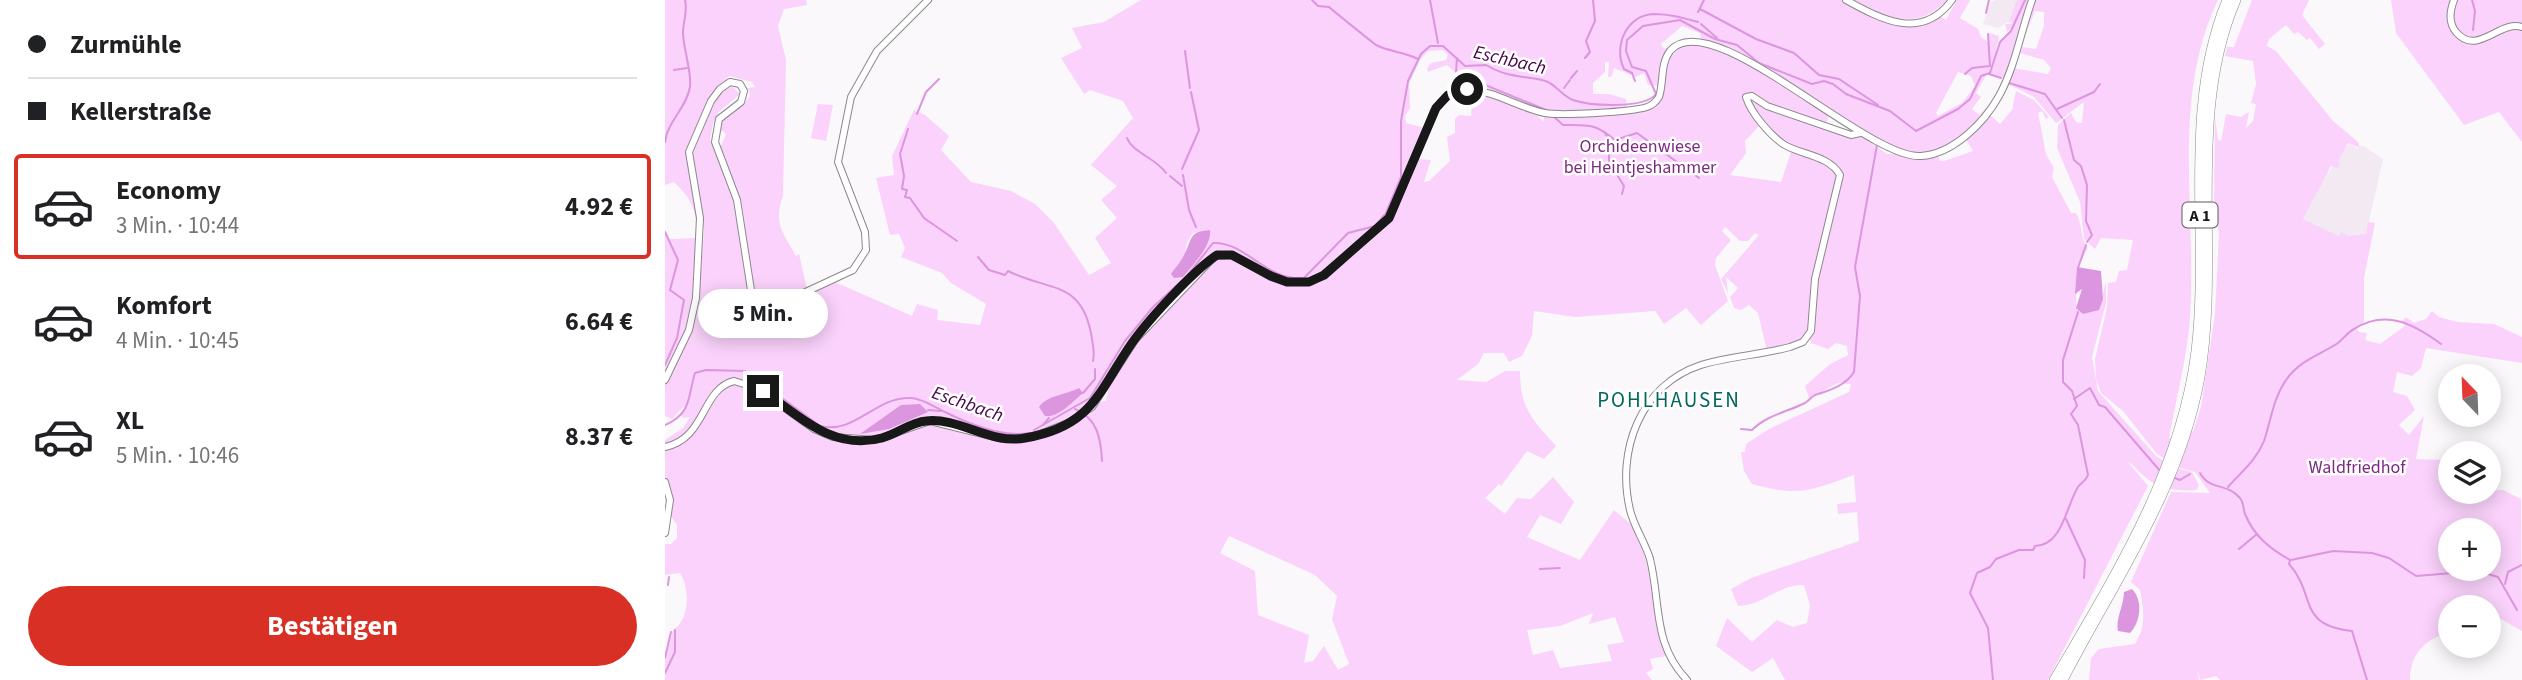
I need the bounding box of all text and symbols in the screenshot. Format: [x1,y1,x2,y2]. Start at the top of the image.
text: Zurmühle [70,26,182,63]
water label: Eschbach [1471,39,1549,82]
route start [1451,73,1483,105]
text: Kellerstraße [70,93,212,130]
park label: Orchideenwiese bei Heintjeshammer [1564,134,1717,180]
text: Economy [116,172,221,209]
icon: car [32,175,95,238]
text: 4.92 € [565,188,633,225]
road number: A 1 [2183,202,2217,228]
text: 3 Min. · 10:44 [116,209,239,242]
text: Komfort [116,287,212,324]
icon: car [32,290,95,353]
callout: 5 Min. [698,290,828,338]
text: 5 Min. [733,297,793,330]
text: 6.64 € [565,303,633,340]
text: 4 Min. · 10:45 [116,324,239,357]
north arrow [2438,364,2501,427]
map controls [2438,364,2501,658]
route end [747,375,779,407]
water label: Eschbach [928,380,1007,429]
district label: POHLHAUSEN [1597,385,1741,415]
text: XL [116,402,144,439]
icon: car [32,405,95,468]
text: 8.37 € [565,418,633,455]
text: 5 Min. · 10:46 [116,439,239,472]
button: layers [2438,441,2501,504]
park label: Waldfriedhof [2308,455,2406,480]
button: + [2438,518,2501,581]
button: Bestätigen [28,586,637,666]
button: − [2438,595,2501,658]

